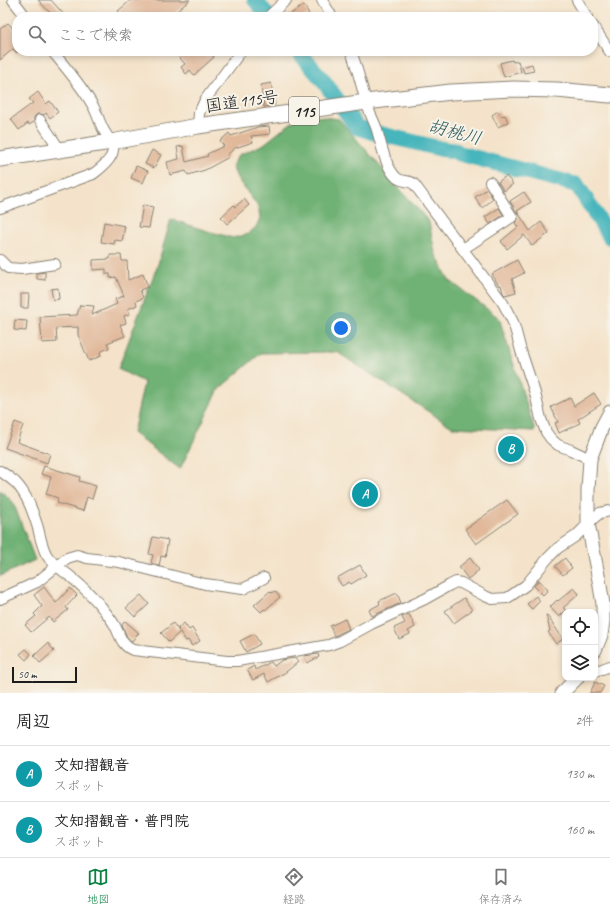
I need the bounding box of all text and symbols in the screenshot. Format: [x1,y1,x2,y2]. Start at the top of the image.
search box [12,12,598,56]
icon: search [26,23,48,45]
text: ここで検索 [58,26,133,45]
street label: 国道115号 [204,86,280,117]
road number: 115 [289,97,319,125]
water label: 胡桃川 [426,114,484,150]
your location [331,318,351,338]
pin: B [498,434,524,464]
pin: A [352,479,378,509]
map controls [562,609,598,681]
button: locate [562,609,598,645]
button: layers [562,645,598,681]
scale bar [12,665,77,684]
text: 50 m [18,667,37,681]
text: 周辺 [16,711,50,732]
text: 2件 [575,713,594,729]
text: 文知摺観音 [54,756,129,775]
text: A [26,766,32,782]
text: 130 m [566,766,594,782]
text: スポット [54,778,106,794]
text: 文知摺観音・普門院 [54,812,189,831]
text: B [26,822,32,838]
text: 160 m [566,822,594,838]
text: スポット [54,834,106,850]
tab: 地図 [87,866,109,906]
tab: 経路 [283,866,305,906]
tab: 保存済み [479,866,523,906]

